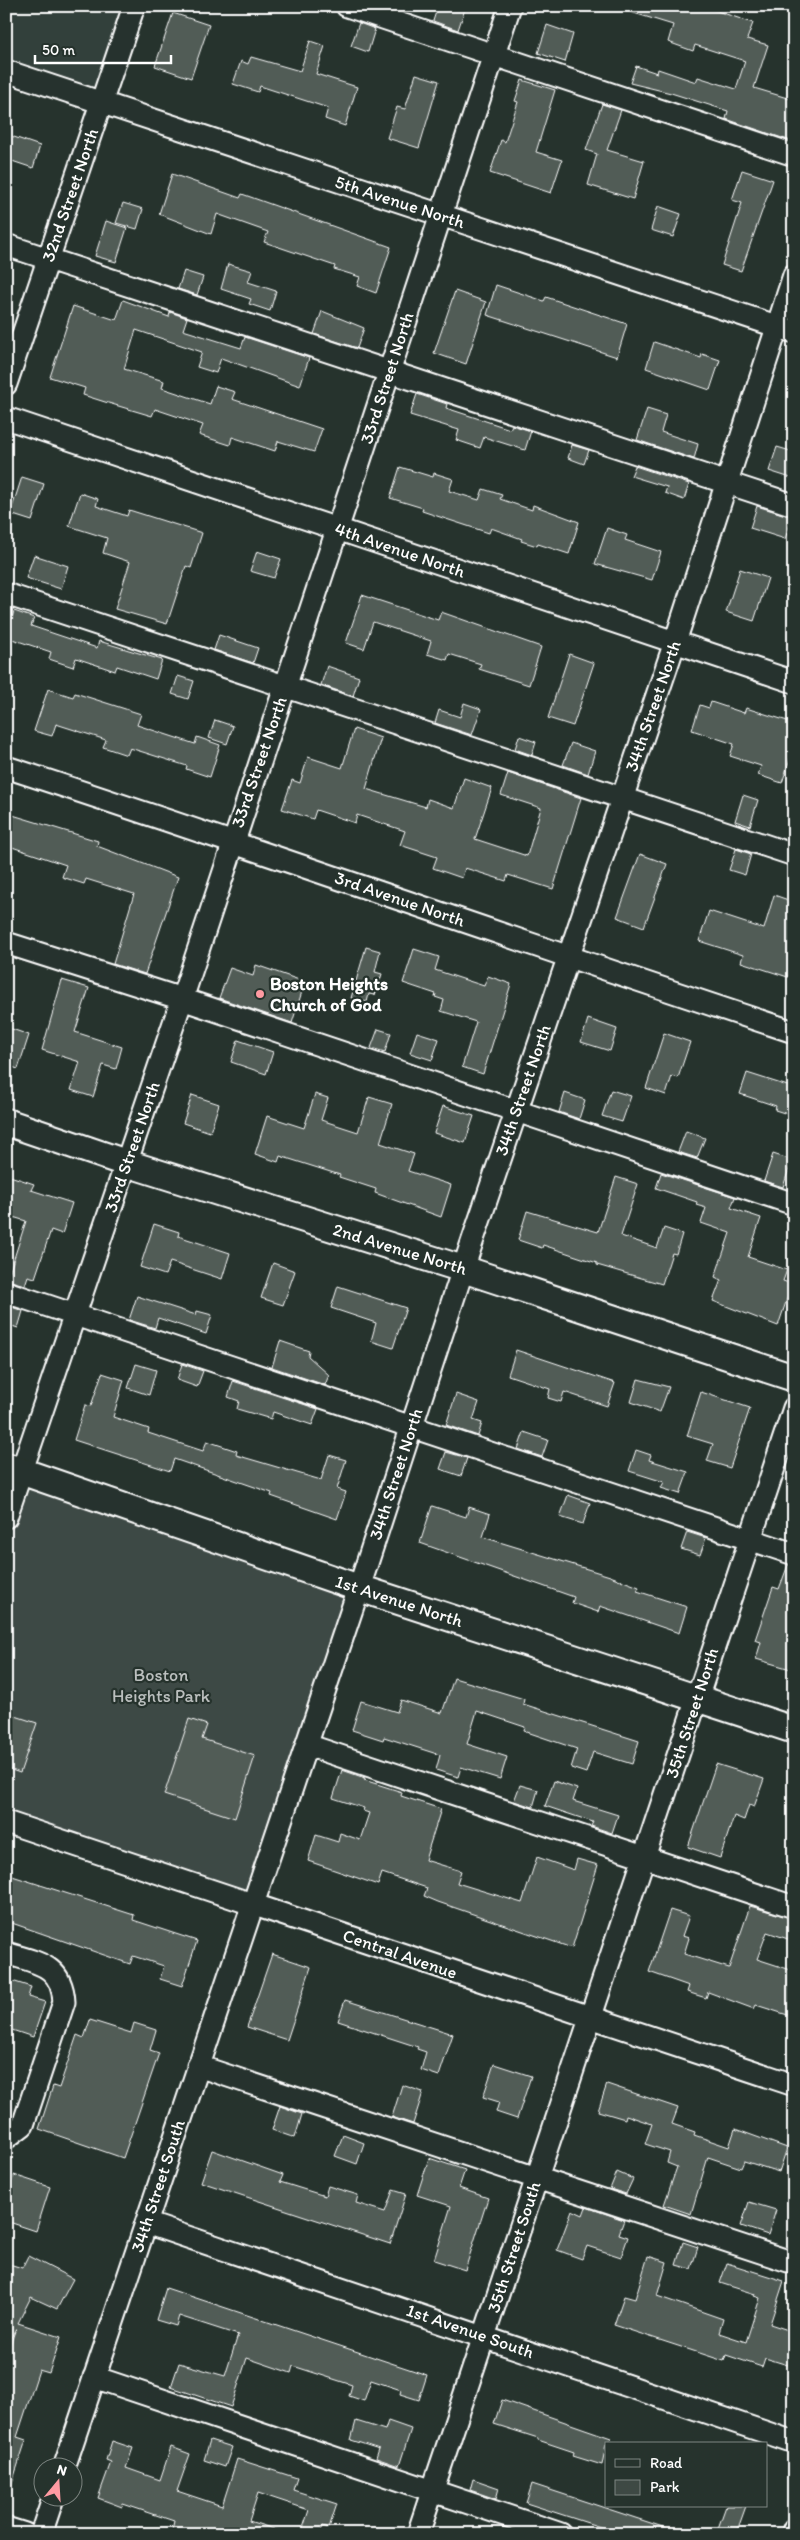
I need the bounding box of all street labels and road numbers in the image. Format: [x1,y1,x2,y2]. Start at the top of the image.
street label: 32nd Street North [37,125,103,265]
street label: 5th Avenue North [332,171,468,233]
street label: 33rd Street North [355,310,419,446]
street label: 4th Avenue North [332,517,468,583]
street label: 34th Street North [620,638,686,774]
street label: 33rd Street North [226,694,292,830]
street label: 3rd Avenue North [332,866,468,932]
street label: 34th Street North [490,1022,556,1158]
street label: 33rd Street North [99,1079,165,1215]
street label: 2nd Avenue North [330,1218,470,1280]
street label: 34th Street North [364,1405,428,1543]
street label: 1st Avenue North [332,1570,466,1632]
street label: 35th Street North [661,1645,723,1781]
street label: Central Avenue [340,1924,460,1984]
street label: 34th Street South [126,2117,190,2255]
street label: 35th Street South [482,2178,546,2315]
street label: 1st Avenue South [403,2299,537,2363]

